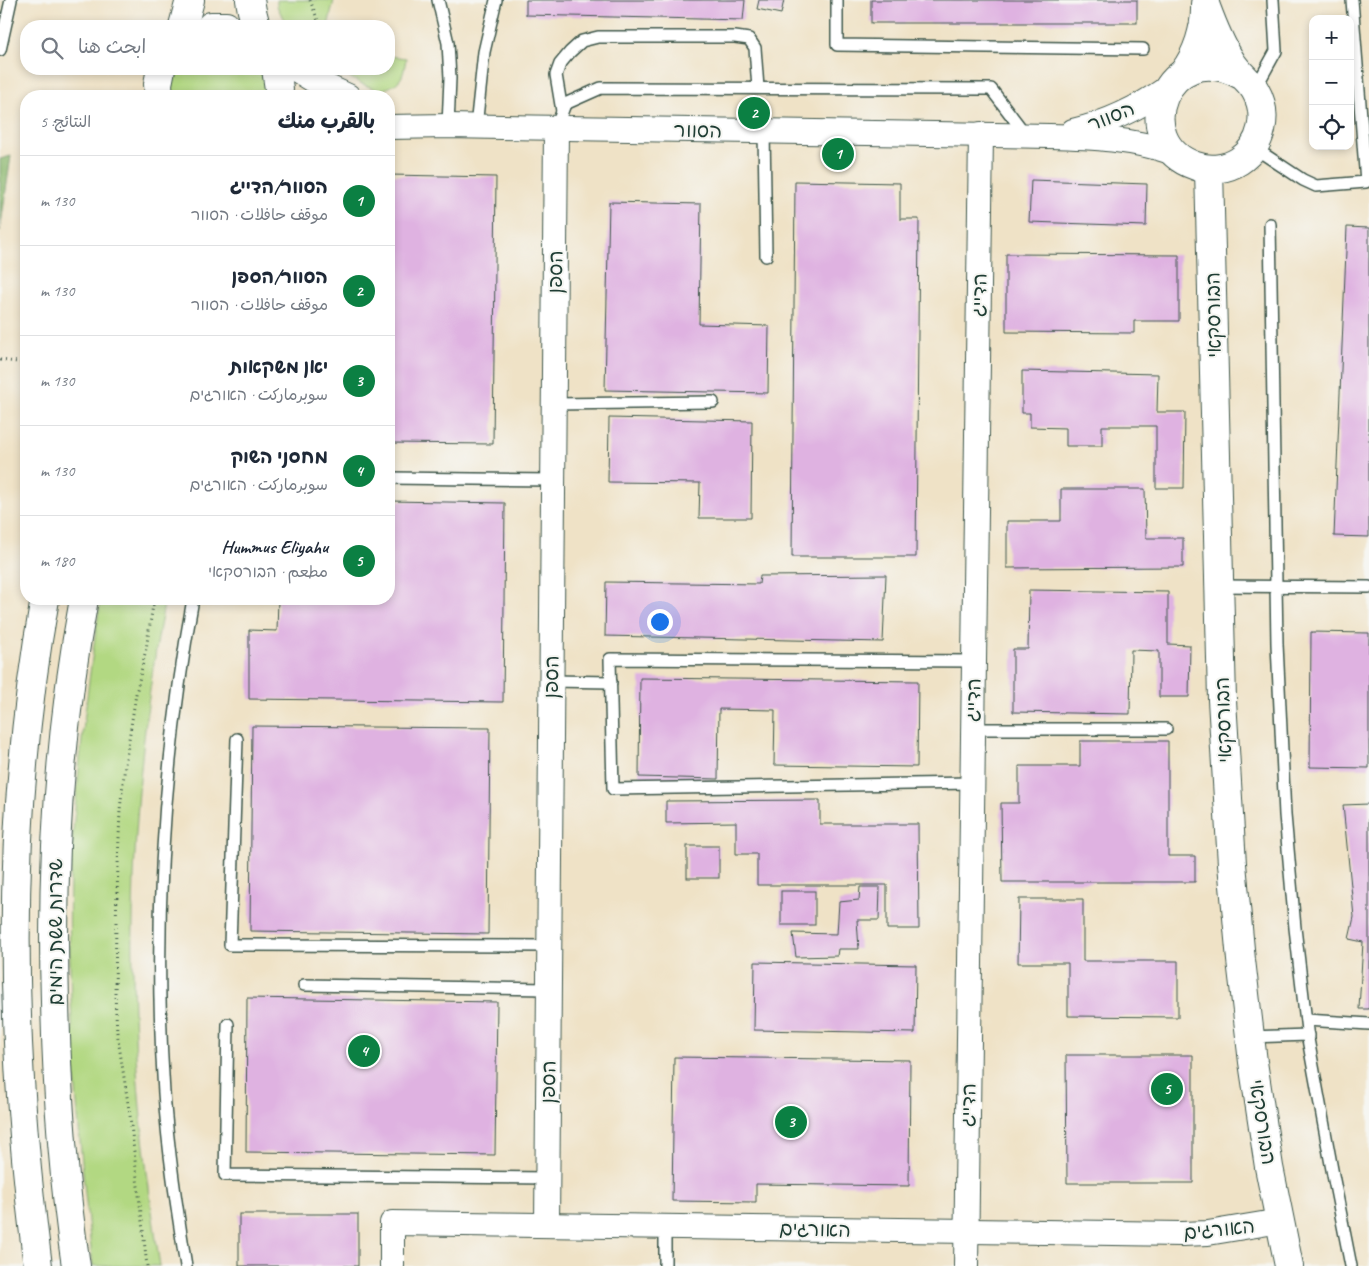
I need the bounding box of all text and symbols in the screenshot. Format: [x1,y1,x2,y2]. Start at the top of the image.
map controls [1309,15,1354,150]
button: + [1309,15,1354,60]
search box [20,20,395,75]
icon: search [38,34,66,62]
text: ابحث هنا [78,35,146,59]
button: − [1309,60,1354,105]
pin: 2 [738,94,770,132]
street label: הסוור [1084,96,1138,137]
button: locate [1309,105,1354,150]
text: بالقرب منك [278,108,375,134]
text: النتائج: 5 [40,112,91,132]
street label: הסוור [673,118,723,143]
pin: 1 [822,135,854,173]
text: הסוור/הדייג [230,175,328,199]
text: 130 m [40,191,74,211]
text: 1 [355,191,363,211]
text: موقف حافلات · הסוור [191,205,328,225]
street label: הספן [543,250,568,294]
text: הסוור/הספן [231,265,328,289]
street label: הבורסקאי [1200,272,1227,358]
street label: הדייג [967,273,992,317]
text: 130 m [40,281,74,301]
text: 2 [355,281,363,301]
text: موقف حافلات · הסוור [191,295,328,315]
text: יאן משקאות [230,355,328,379]
text: 130 m [40,371,74,391]
text: 3 [355,371,363,391]
text: سوبرماركت · האורגים [190,385,328,405]
text: מחסני השוק [230,445,328,469]
text: 130 m [40,461,74,481]
text: 4 [355,461,363,481]
text: سوبرماركت · האורגים [190,475,328,495]
text: Hummus Eliyahu [221,535,328,559]
text: 180 m [40,551,74,571]
text: 5 [356,551,362,571]
text: مطعم · הבורסקאי [208,562,328,582]
your location [647,609,673,635]
street label: הספן [539,655,564,699]
street label: הבורסקאי [1210,677,1237,763]
street label: הדייג [961,678,986,722]
street label: שדרות ששת הימים [43,858,68,1006]
pin: 4 [348,1032,380,1070]
street label: הספן [536,1060,561,1104]
pin: 5 [1151,1070,1183,1108]
street label: הבורסקאי [1243,1078,1282,1167]
street label: הדייג [956,1083,981,1127]
pin: 3 [775,1103,807,1141]
street label: האורגים [1182,1213,1256,1246]
street label: האורגים [779,1216,851,1243]

